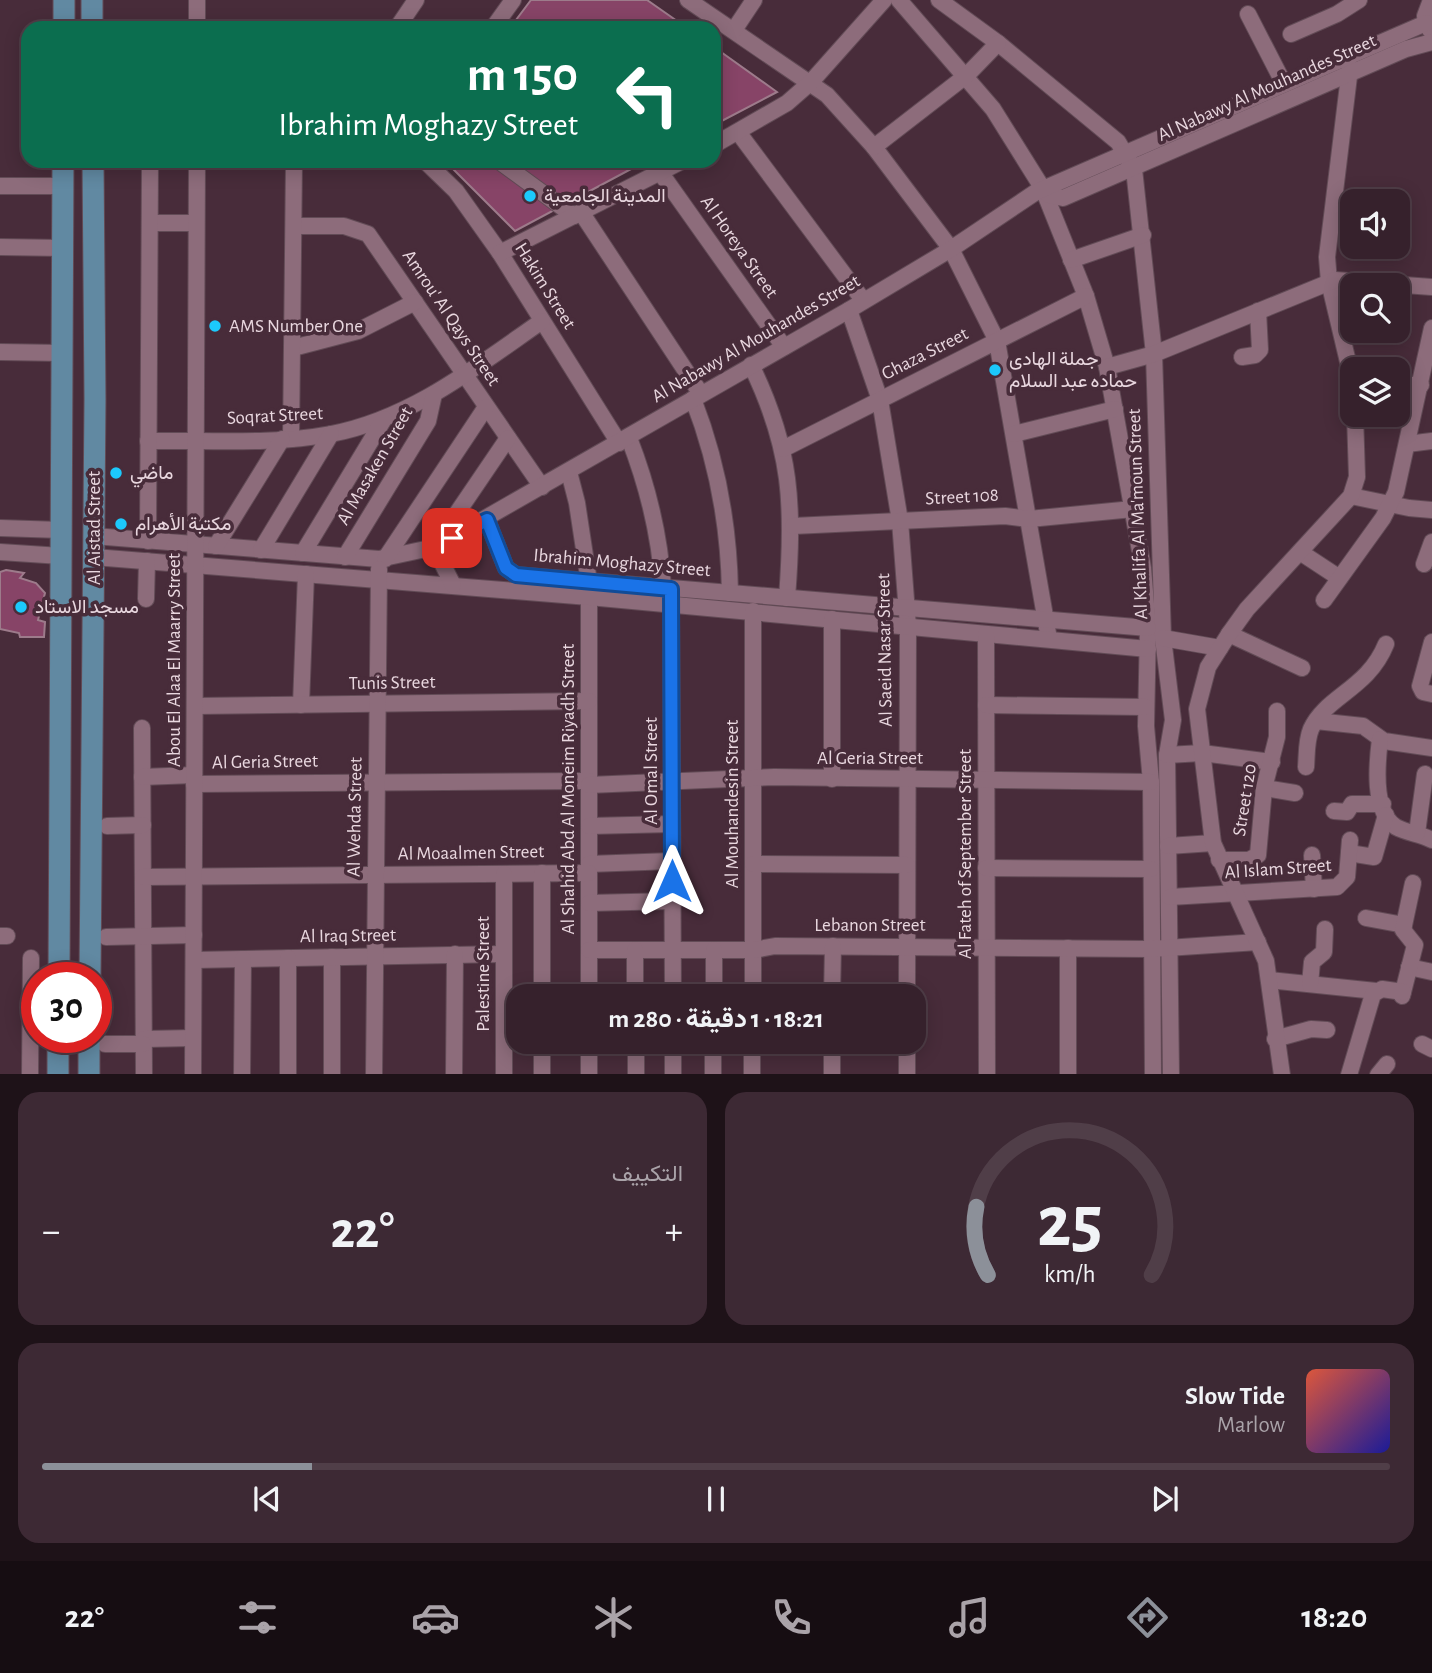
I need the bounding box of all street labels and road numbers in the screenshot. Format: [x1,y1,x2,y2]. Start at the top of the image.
street label: Al Nabawy Al Mouhandes Street [1155,31,1379,145]
street label: Al Horeya Street [697,192,781,302]
street label: Hakim Street [511,240,579,332]
street label: Amrou' Al Qays Street [399,247,503,389]
street label: Al Nabawy Al Mouhandes Street [649,272,863,406]
street label: Ghaza Street [879,324,971,384]
street label: Soqrat Street [226,404,324,428]
street label: Al Masaken Street [334,404,416,528]
street label: Al Khalifa Al Ma'moun Street [1125,408,1151,620]
street label: Al Aistad Street [85,471,104,585]
street label: Street 108 [925,486,999,508]
street label: Ibrahim Moghazy Street [533,546,711,580]
street label: Abou El Alaa El Maarry Street [165,553,184,767]
street label: Al Saeid Nasar Street [874,573,896,727]
street label: Al Shahid Abd Al Moneim Riyadh Street [559,644,578,934]
street label: Tunis Street [348,673,436,693]
street label: Al Omal Street [642,717,661,825]
street label: Al Mouhandesin Street [723,720,742,888]
street label: Al Geria Street [817,749,923,768]
street label: Al Fateh of September Street [956,749,975,959]
street label: Al Geria Street [212,752,318,772]
street label: Al Wehda Street [344,757,366,877]
street label: Street 120 [1230,762,1260,838]
street label: Al Moaalmen Street [398,842,544,864]
street label: Al Islam Street [1224,856,1332,882]
street label: Palestine Street [474,916,493,1032]
street label: Lebanon Street [814,916,926,935]
street label: Al Iraq Street [300,926,396,946]

